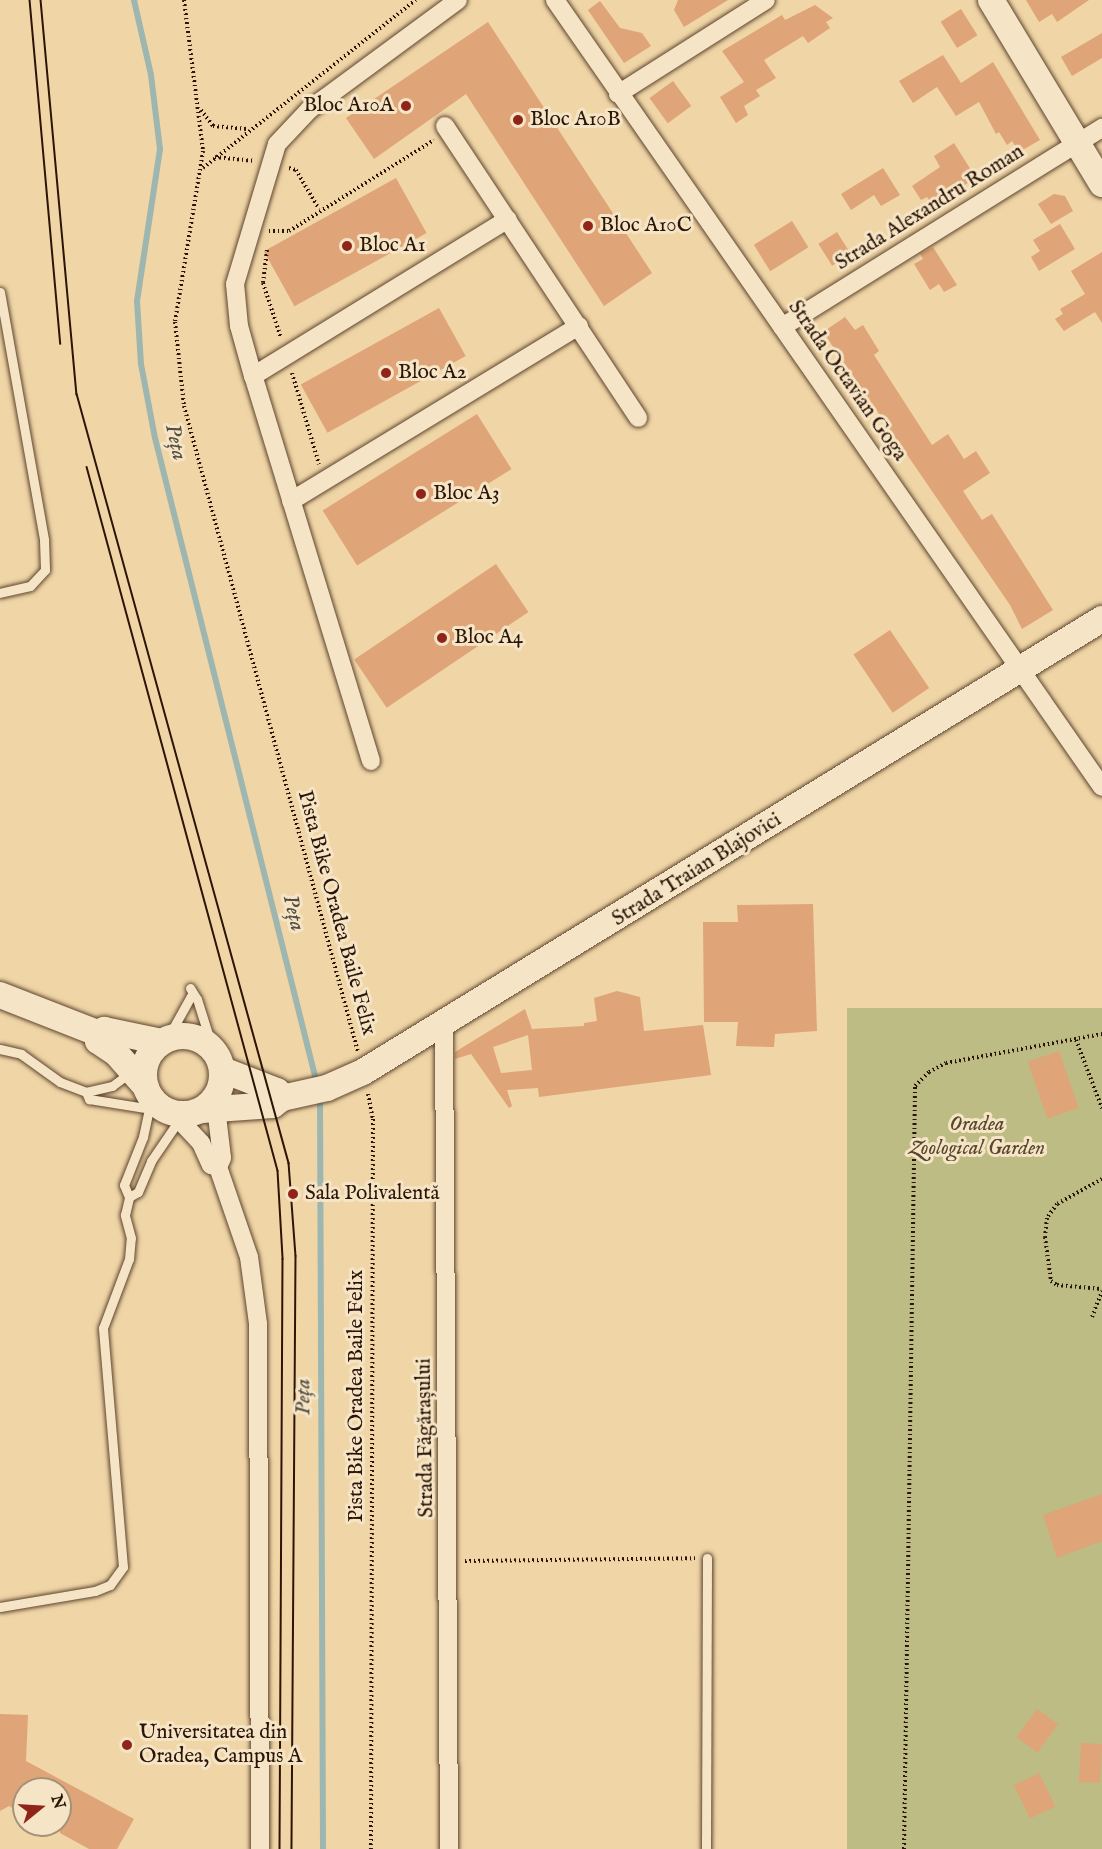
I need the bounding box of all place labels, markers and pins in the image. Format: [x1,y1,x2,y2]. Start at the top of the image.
place label: Bloc A10A [303,93,394,119]
marker: Bloc A10A [399,99,413,113]
place label: Bloc A10B [530,107,621,133]
marker: Bloc A10B [511,113,525,127]
place label: Bloc A10C [600,213,692,239]
marker: Bloc A10C [581,219,595,233]
place label: Bloc A1 [359,233,425,259]
marker: Bloc A1 [340,239,354,253]
place label: Bloc A2 [398,360,466,386]
marker: Bloc A2 [379,366,393,380]
place label: Bloc A3 [433,481,499,507]
marker: Bloc A3 [414,487,428,501]
place label: Bloc A4 [454,625,523,651]
marker: Bloc A4 [435,631,449,645]
place label: Sala Polivalentă [305,1181,439,1207]
marker: Sala Polivalentă [286,1187,300,1201]
place label: Universitatea din Oradea, Campus A [139,1720,302,1770]
marker: Universitatea din Oradea, Campus A [120,1738,134,1752]

